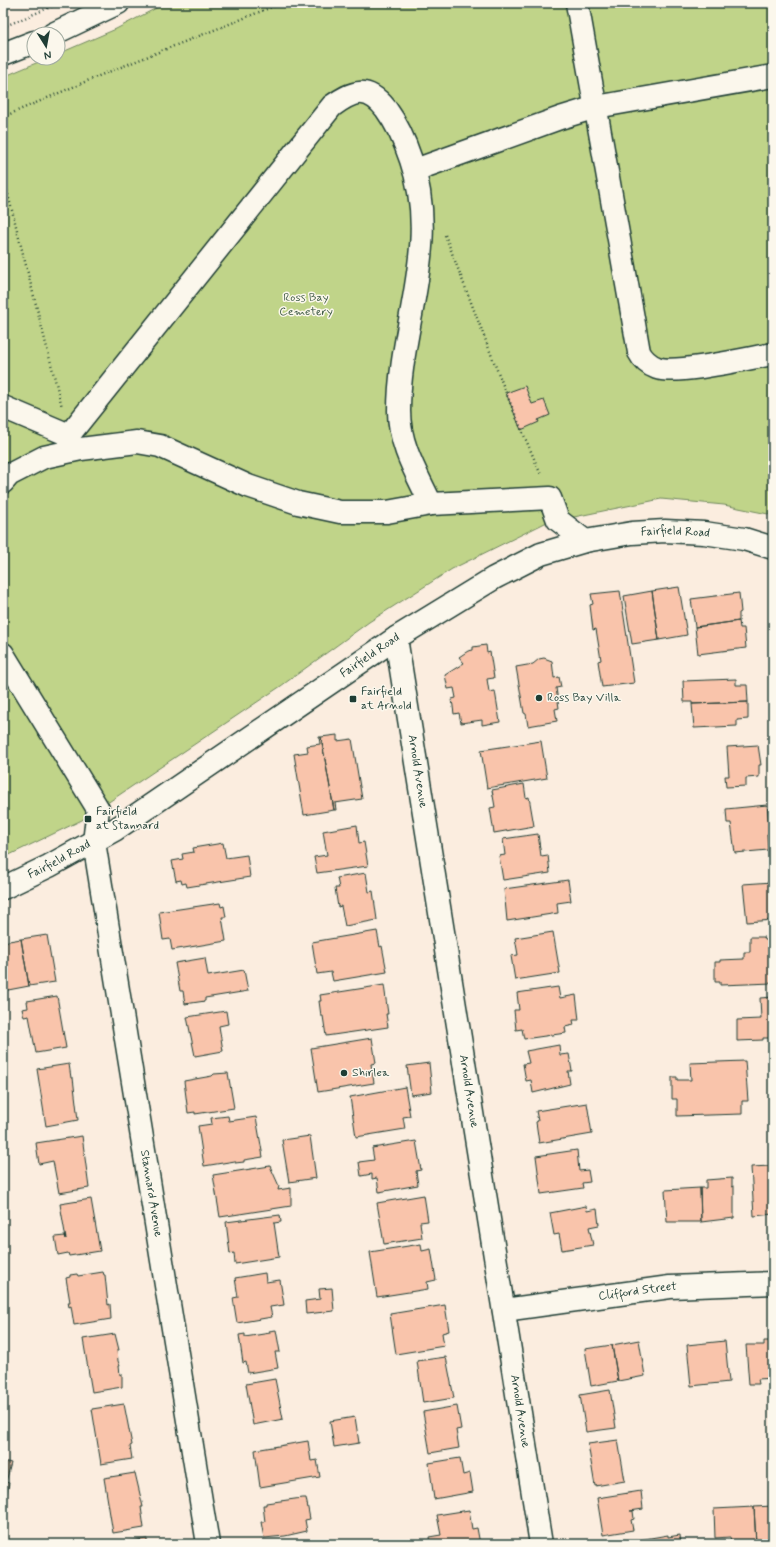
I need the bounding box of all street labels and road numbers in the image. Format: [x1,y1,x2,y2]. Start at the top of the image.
street label: Fairfield Road [640,523,711,542]
street label: Fairfield Road [337,630,403,682]
street label: Arnold Avenue [404,734,431,809]
street label: Fairfield Road [25,837,94,883]
street label: Arnold Avenue [455,1053,482,1129]
street label: Stannard Avenue [136,1149,166,1238]
street label: Clifford Street [598,1279,677,1305]
street label: Arnold Avenue [506,1373,534,1449]

